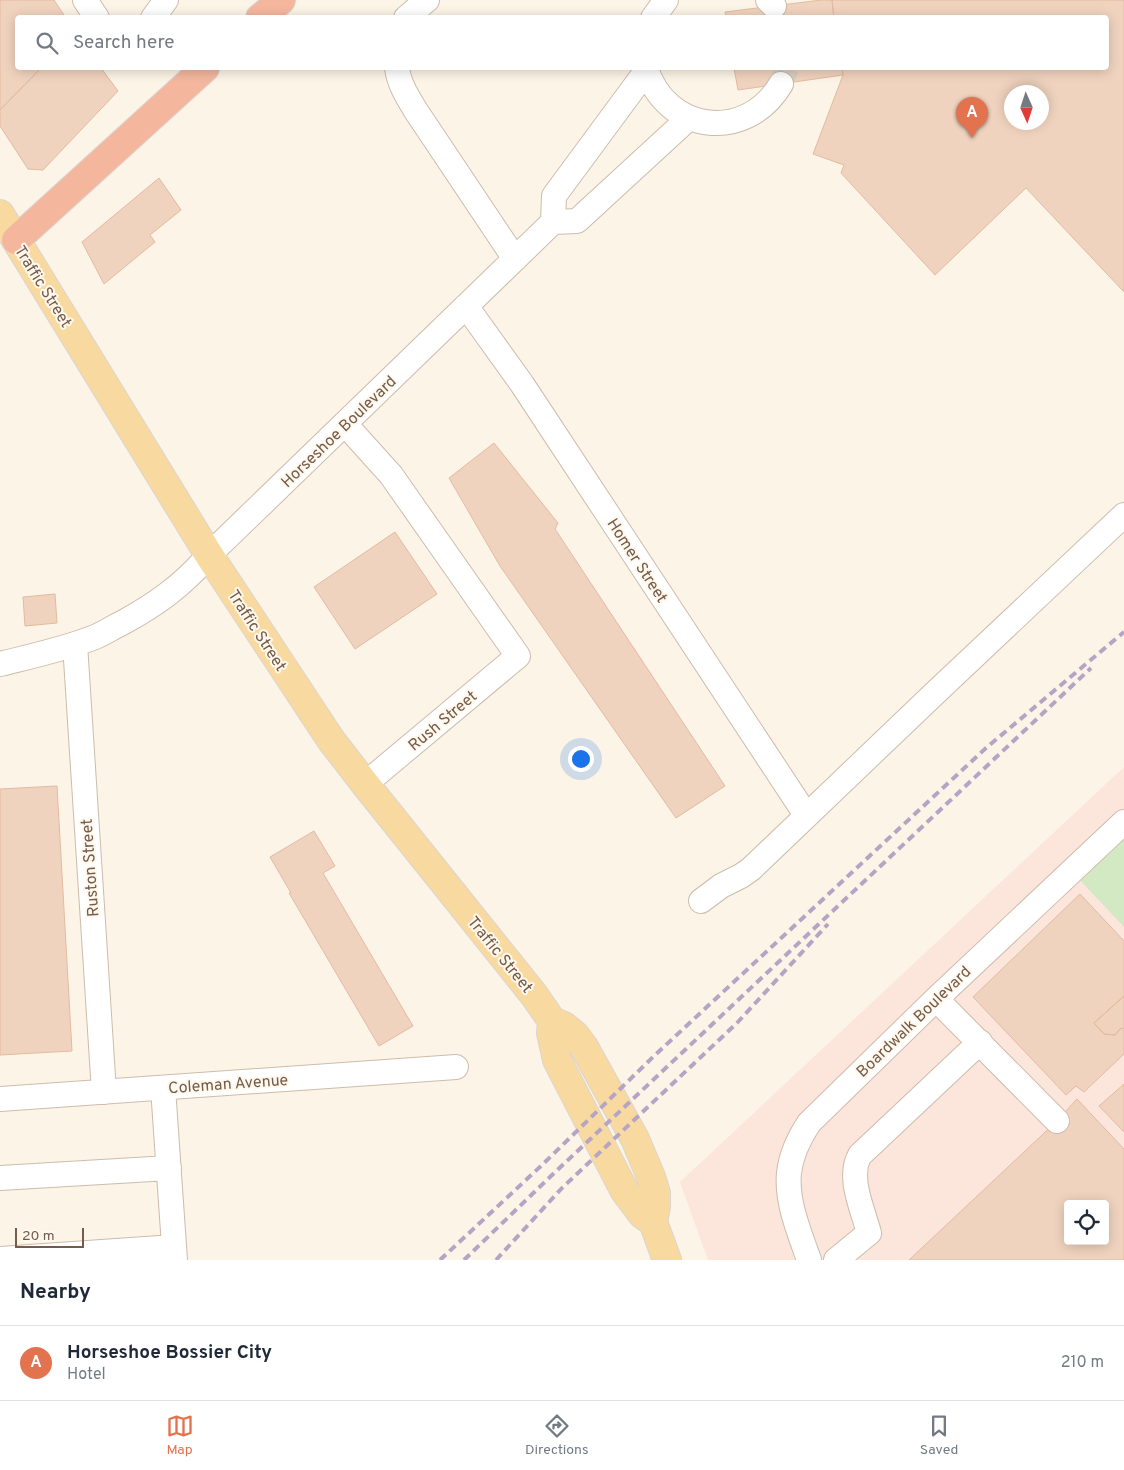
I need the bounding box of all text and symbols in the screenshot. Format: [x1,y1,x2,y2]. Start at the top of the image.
search box [15,15,1109,70]
icon: search [33,29,61,57]
text: Search here [73,31,175,55]
north arrow [1004,85,1049,130]
pin: A [956,97,988,138]
street label: Traffic Street [9,242,75,332]
street label: Horseshoe Boulevard [278,372,401,493]
street label: Homer Street [602,515,671,607]
street label: Traffic Street [223,587,290,675]
street label: Rush Street [405,687,482,756]
your location [568,746,594,772]
street label: Ruston Street [78,818,104,918]
street label: Traffic Street [462,913,536,998]
street label: Boardwalk Boulevard [853,963,976,1082]
street label: Coleman Avenue [167,1071,289,1099]
map controls [1064,1200,1109,1245]
button: locate [1064,1200,1109,1245]
scale bar [15,1225,84,1248]
text: 20 m [22,1228,55,1245]
text: Nearby [20,1279,91,1306]
text: Horseshoe Bossier City [67,1341,272,1365]
text: A [30,1353,42,1373]
text: 210 m [1061,1353,1104,1373]
text: Hotel [67,1365,106,1385]
tab: Map [166,1412,194,1459]
tab: Directions [525,1412,589,1459]
tab: Saved [920,1412,958,1459]

